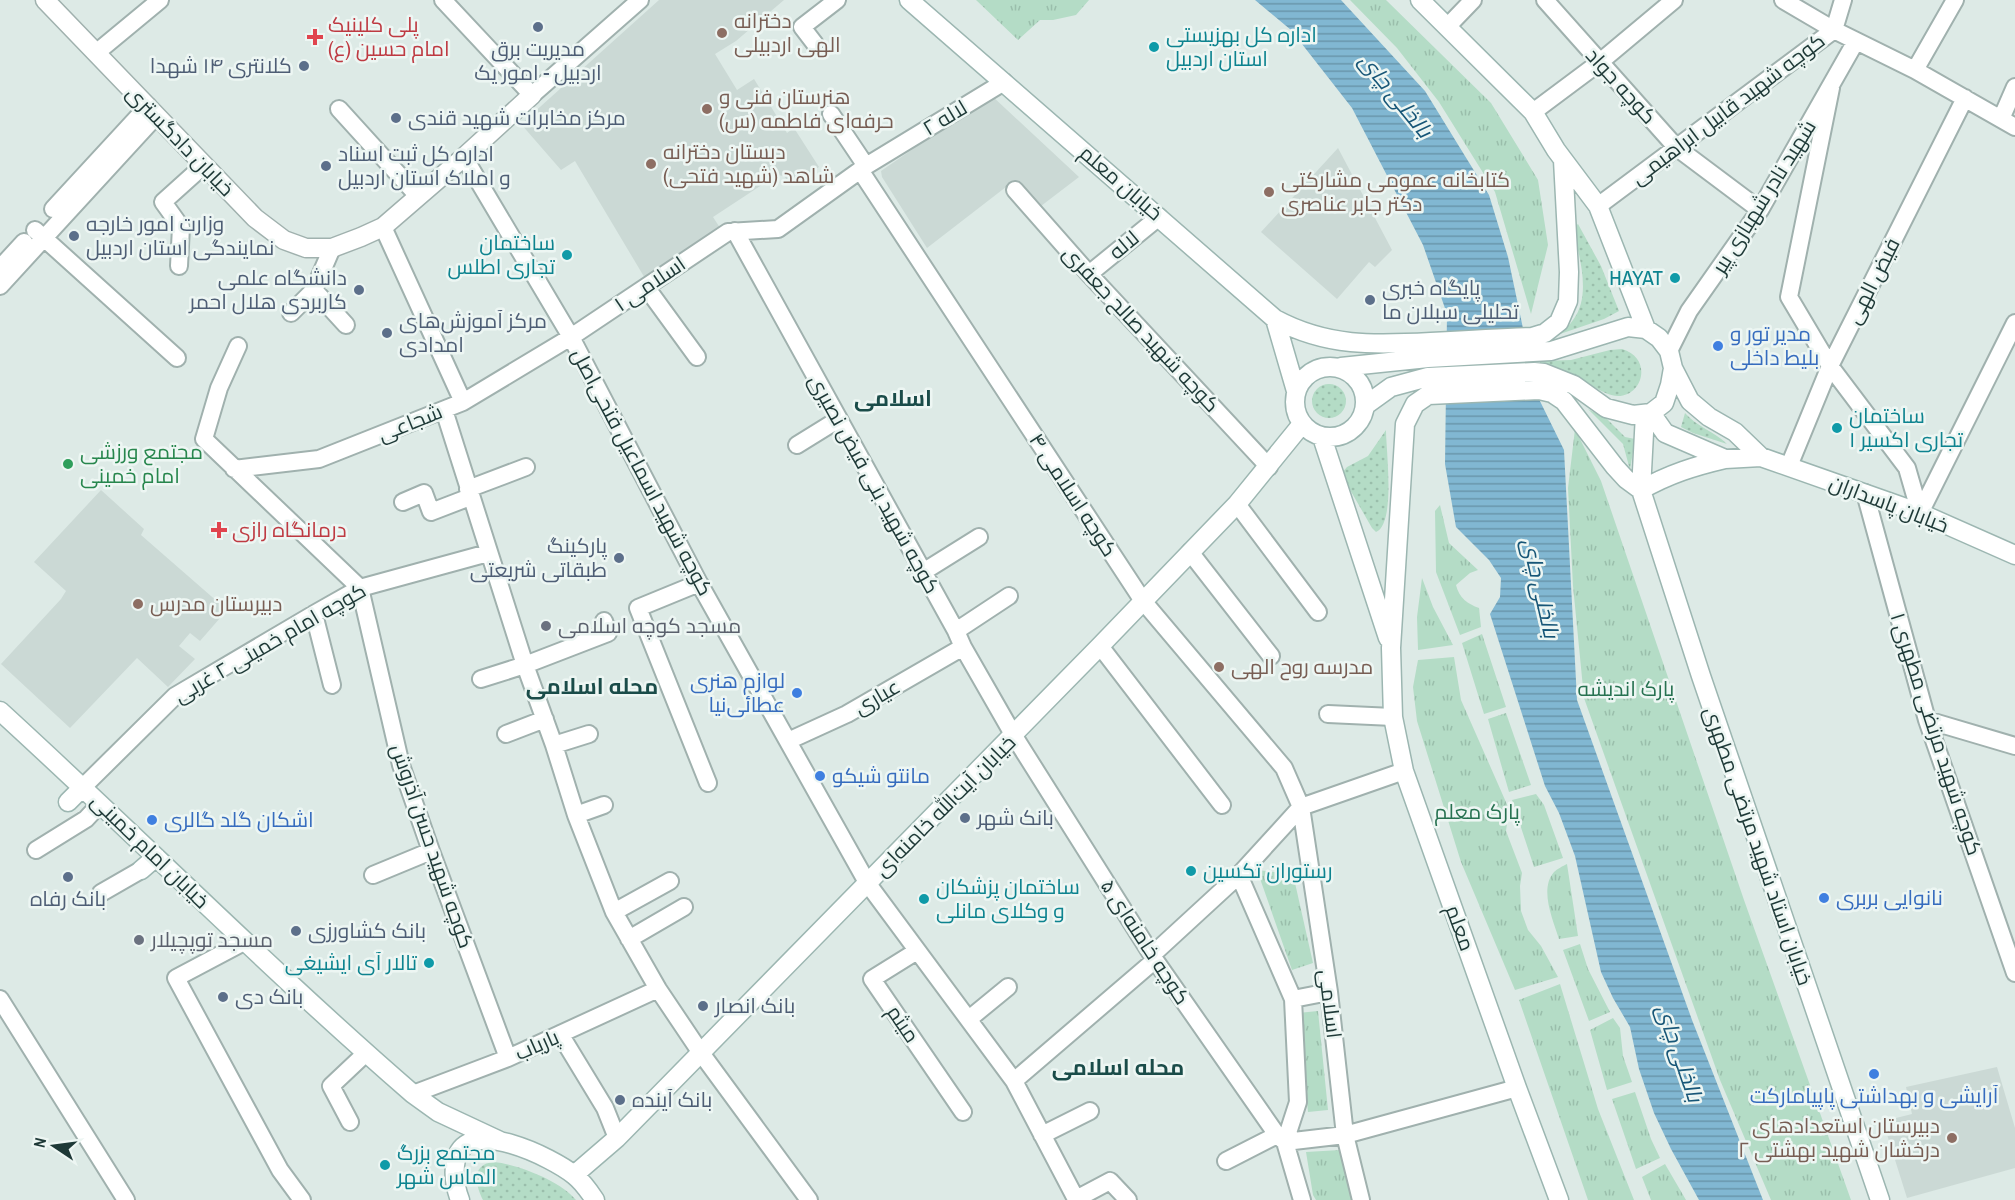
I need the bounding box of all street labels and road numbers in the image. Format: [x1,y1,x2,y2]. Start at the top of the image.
street label: کوچه شهید قابیل ابراهیمی [1625,26,1831,191]
street label: کوچه جواد [1579,41,1663,130]
street label: خیابان دادگستری [120,79,241,203]
street label: لاله ۲ [917,93,972,142]
street label: شهید نادر شهبازی پیر [1704,114,1823,280]
street label: خیابان معلم [1073,138,1169,227]
street label: لاله [1102,223,1145,266]
street label: فیض الهی [1838,233,1907,329]
street label: کوچه شهید صالح جعفری [1056,239,1226,418]
street label: اسلامی ۱ [608,249,691,318]
street label: کوچه شهید اسماعیل فتحی‌اصل [565,343,720,601]
street label: کوچه شهید بنی فیض نصیری [802,369,947,599]
street label: شجاعی [373,396,446,449]
street label: کوچه اسلامی ۴ [1023,427,1124,562]
street label: خیابان پاسداران [1825,467,1953,540]
street label: کوچه امام خمینی ۲ غربی [168,576,371,709]
street label: کوچه شهید مرتضی مطهری ۱ [1884,609,1989,859]
street label: عیاری [848,672,905,721]
street label: خیابان استاد شهید مرتضی مطهری [1697,703,1820,989]
street label: خیابان آیت‌الله خامنه‌ای [867,728,1022,883]
street label: کوچه شهید حسن آذروش [384,740,481,952]
street label: خیابان امام خمینی [85,787,216,915]
street label: کوچه خامنه‌ای ۵ [1094,873,1197,1010]
street label: معلم [1439,901,1482,955]
street label: اسلامی [1312,968,1349,1040]
street label: میثم [880,999,927,1048]
street label: پاریاب [510,1022,564,1067]

